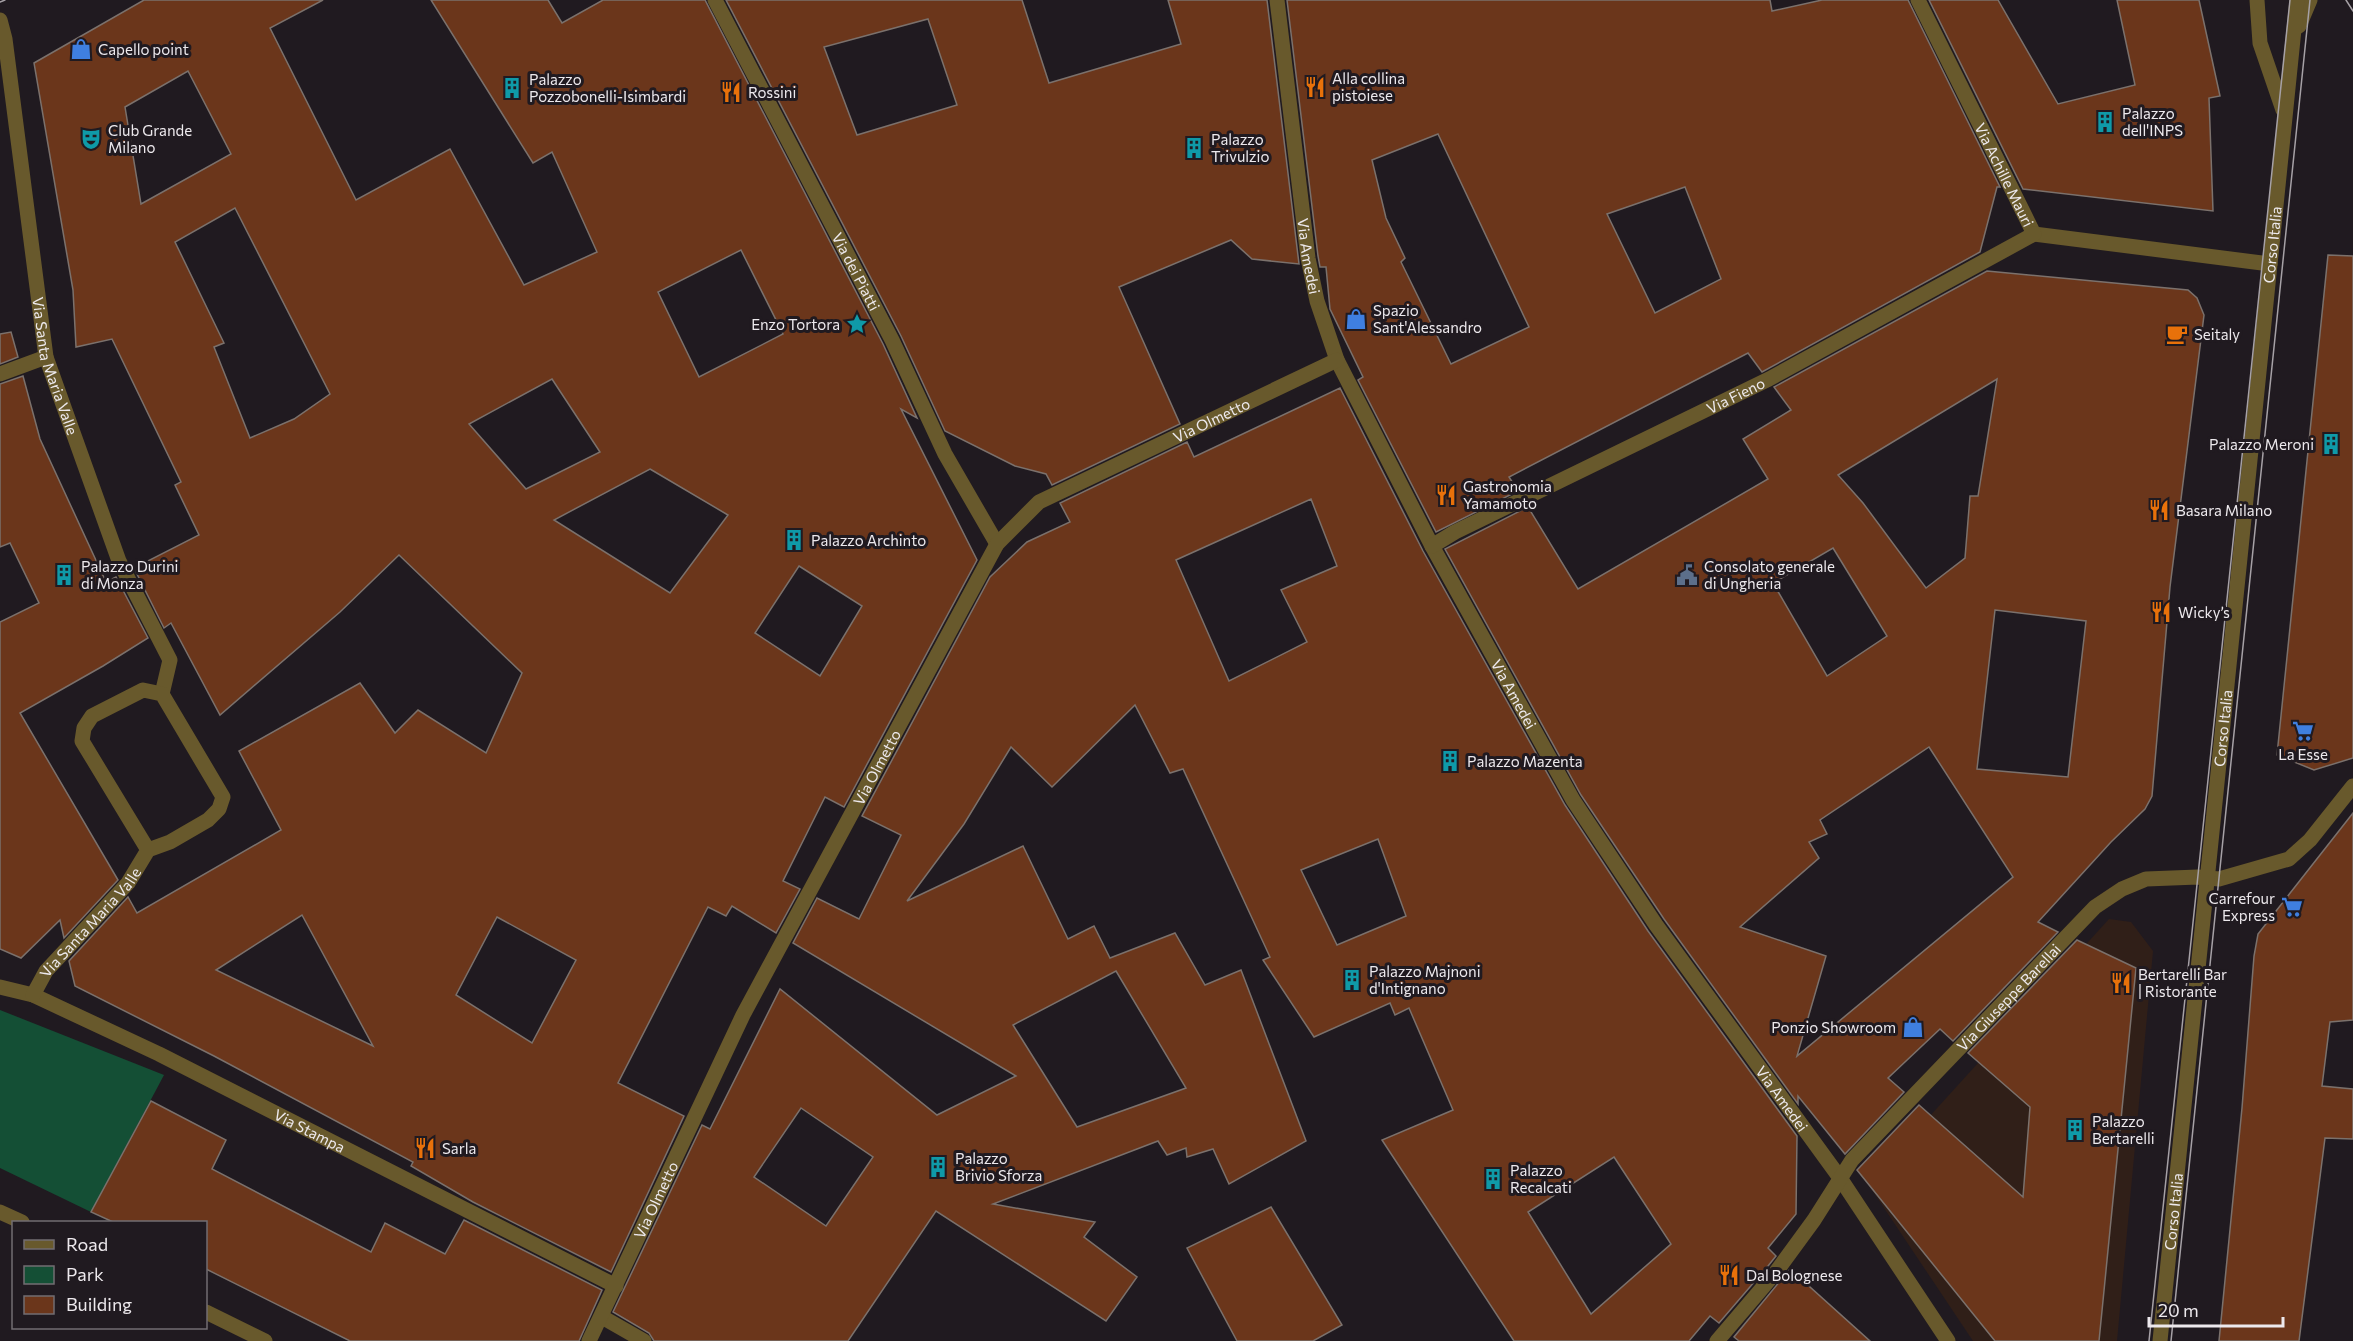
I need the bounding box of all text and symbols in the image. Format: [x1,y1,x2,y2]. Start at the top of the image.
shop icon: Capello point [69,37,93,61]
place label: Capello point [98,40,189,58]
place label: Alla collina pistoiese [1332,69,1405,104]
place label: Palazzo Pozzobonelli-Isimbardi [529,70,686,105]
restaurant icon: Alla collina pistoiese [1303,75,1327,99]
building icon: Palazzo Pozzobonelli-Isimbardi [500,76,524,100]
restaurant icon: Rossini [719,80,743,104]
place label: Rossini [748,83,796,101]
place label: Palazzo dell'INPS [2122,104,2183,139]
building icon: Palazzo dell'INPS [2093,110,2117,134]
street label: Via Achille Mauri [1971,120,2038,230]
place label: Club Grande Milano [108,121,192,156]
theatre icon: Club Grande Milano [79,127,103,151]
place label: Palazzo Trivulzio [1211,130,1269,165]
building icon: Palazzo Trivulzio [1182,136,1206,160]
street label: Corso Italia [2259,205,2285,284]
street label: Via Amedei [1294,217,1324,296]
street label: Via dei Piatti [829,229,884,314]
street label: Via Santa Maria Valle [29,296,82,437]
place label: Spazio Sant'Alessandro [1373,301,1482,336]
shop icon: Spazio Sant'Alessandro [1344,307,1368,331]
place icon: Enzo Tortora [845,312,869,336]
place label: Enzo Tortora [751,315,840,333]
cafe icon: Seitaly [2165,322,2189,346]
place label: Seitaly [2194,325,2240,343]
street label: Via Fieno [1703,373,1768,417]
street label: Via Olmetto [1170,394,1253,446]
building icon: Palazzo Meroni [2319,432,2343,456]
place label: Palazzo Meroni [2209,435,2314,453]
place label: Gastronomia Yamamoto [1463,477,1552,512]
restaurant icon: Gastronomia Yamamoto [1434,483,1458,507]
restaurant icon: Basara Milano [2147,498,2171,522]
place label: Basara Milano [2176,501,2272,519]
building icon: Palazzo Archinto [782,528,806,552]
place label: Palazzo Archinto [811,531,926,549]
place label: Palazzo Durini di Monza [81,557,178,592]
place label: Consolato generale di Ungheria [1704,557,1835,592]
building icon: Palazzo Durini di Monza [52,563,76,587]
public building icon: Consolato generale di Ungheria [1675,563,1699,587]
restaurant icon: Wicky’s [2149,600,2173,624]
place label: Wicky’s [2178,603,2230,621]
street label: Via Amedei [1488,656,1541,732]
street label: Corso Italia [2210,689,2235,768]
supermarket icon: La Esse [2291,719,2315,743]
street label: Via Olmetto [849,726,904,808]
place label: La Esse [2278,745,2328,763]
building icon: Palazzo Mazenta [1438,749,1462,773]
place label: Palazzo Mazenta [1467,752,1583,770]
street label: Via Santa Maria Valle [35,864,144,980]
place label: Carrefour Express [2208,889,2275,924]
supermarket icon: Carrefour Express [2280,895,2304,919]
street label: Via Giuseppe Barellai [1953,940,2064,1055]
place label: Palazzo Majnoni d'Intignano [1369,962,1481,997]
place label: Bertarelli Bar | Ristorante [2138,965,2227,1000]
building icon: Palazzo Majnoni d'Intignano [1340,968,1364,992]
restaurant icon: Bertarelli Bar | Ristorante [2109,971,2133,995]
shop icon: Ponzio Showroom [1901,1015,1925,1039]
place label: Ponzio Showroom [1771,1018,1896,1036]
street label: Via Amedei [1752,1062,1812,1135]
street label: Via Stampa [271,1105,348,1156]
place label: Palazzo Bertarelli [2092,1112,2155,1147]
building icon: Palazzo Bertarelli [2063,1118,2087,1142]
restaurant icon: Sarla [413,1136,437,1160]
place label: Sarla [442,1139,476,1157]
place label: Palazzo Brivio Sforza [955,1149,1042,1184]
building icon: Palazzo Brivio Sforza [926,1155,950,1179]
street label: Via Olmetto [630,1159,682,1241]
place label: Palazzo Recalcati [1510,1161,1572,1196]
building icon: Palazzo Recalcati [1481,1167,1505,1191]
street label: Corso Italia [2160,1172,2186,1251]
legend [12,1221,207,1329]
text: Road [66,1233,108,1255]
text: Park [66,1263,104,1285]
restaurant icon: Dal Bolognese [1717,1263,1741,1287]
place label: Dal Bolognese [1746,1266,1842,1284]
scale bar [2149,1290,2282,1328]
text: Building [66,1293,132,1315]
text: 20 m [2158,1299,2199,1321]

